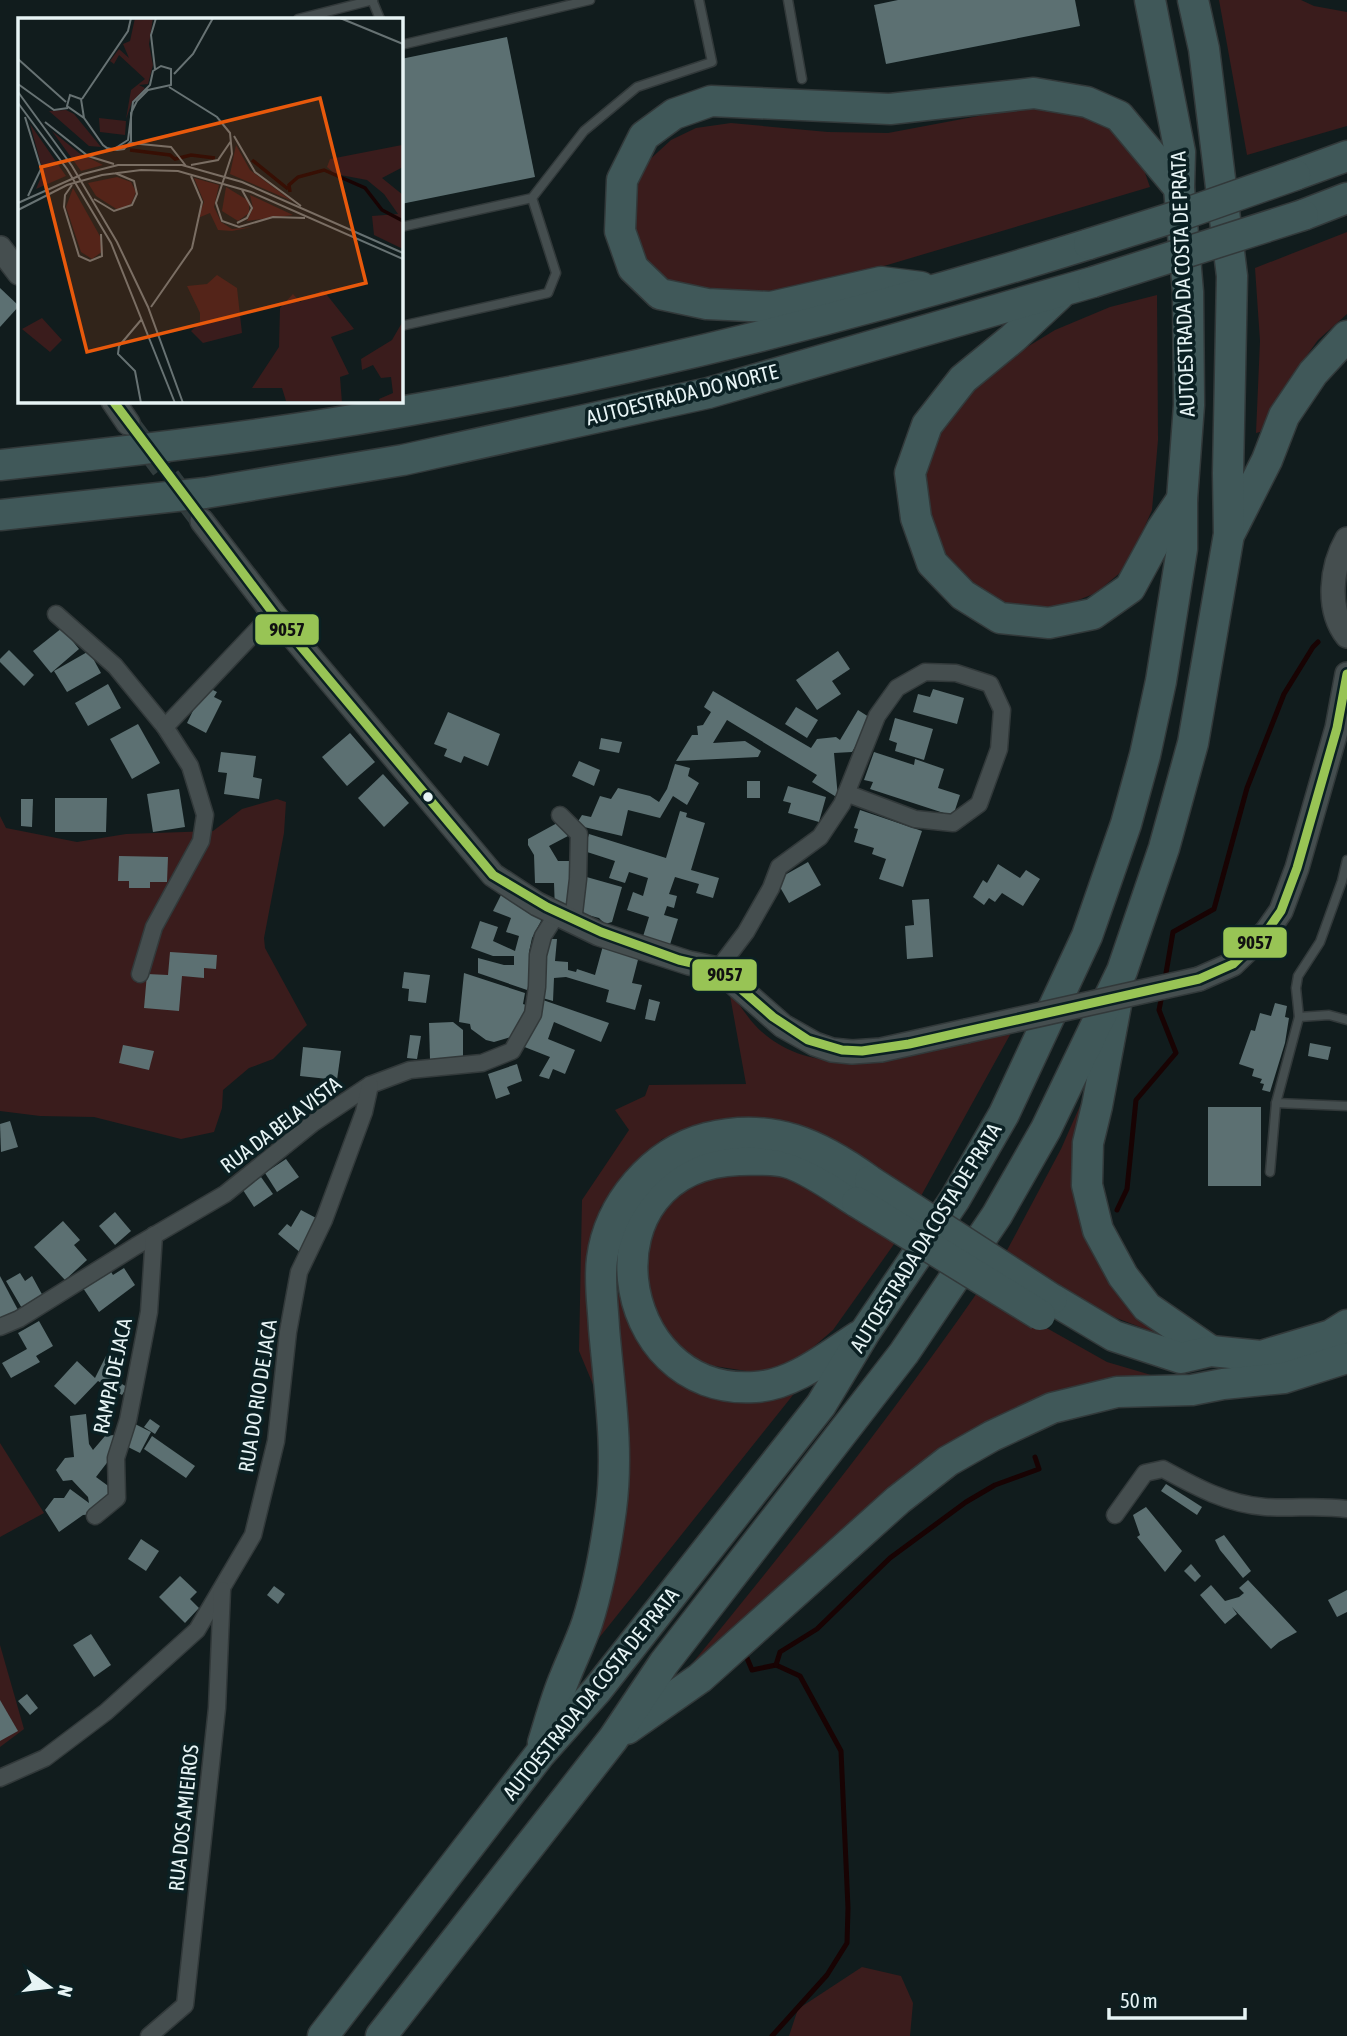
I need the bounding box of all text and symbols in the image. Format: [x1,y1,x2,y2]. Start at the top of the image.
inset map [18,18,402,402]
street label: AUTOESTRADA DA COSTA DE PRATA [1165,150,1199,417]
street label: AUTOESTRADA DO NORTE [583,359,780,429]
line badge: 9057 [254,613,320,646]
text: 9057 [269,618,305,640]
unlabelled marker [421,790,435,804]
line badge: 9057 [1222,926,1288,959]
text: 9057 [1237,931,1273,953]
line badge: 9057 [691,958,758,992]
text: 9057 [707,963,743,985]
street label: RUA DA BELA VISTA [216,1071,346,1177]
street label: AUTOESTRADA DA COSTA DE PRATA [845,1118,1006,1356]
street label: RAMPA DE JACA [88,1315,136,1436]
street label: RUA DO RIO DE JACA [233,1317,281,1474]
street label: AUTOESTRADA DA COSTA DE PRATA [497,1582,684,1804]
street label: RUA DOS AMIEIROS [163,1743,203,1892]
north arrow [14,1952,84,2022]
scale bar [1109,1976,1246,2020]
text: N [53,1983,78,1999]
text: 50 m [1120,1988,1158,2012]

